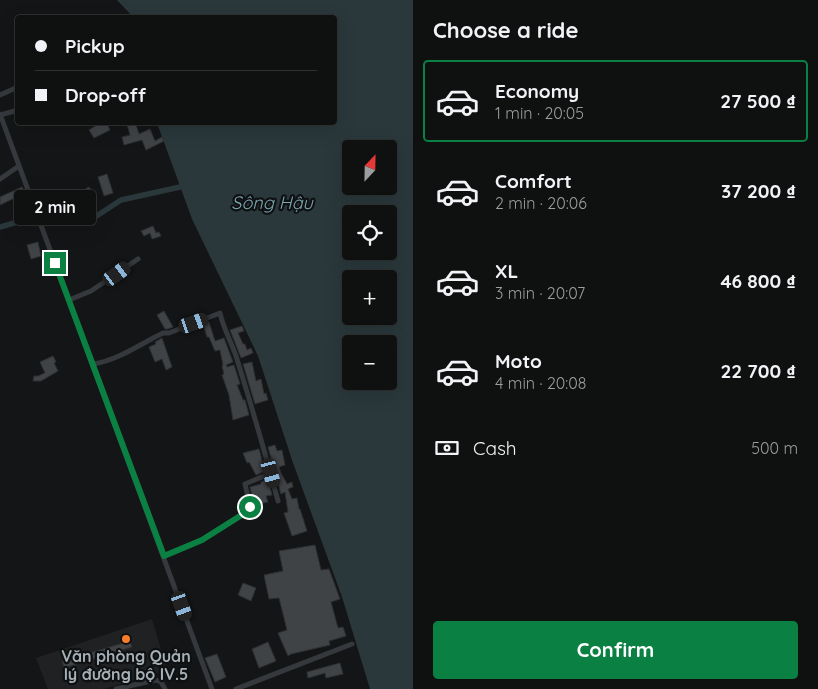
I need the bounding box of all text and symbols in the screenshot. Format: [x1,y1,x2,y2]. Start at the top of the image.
text: Choose a ride [433,16,578,44]
text: Pickup [65,34,125,58]
icon: car [435,79,480,124]
text: Economy [495,79,579,103]
text: Drop-off [65,83,146,107]
text: 27 500 ₫ [720,89,796,113]
text: 1 min · 20:05 [495,103,584,123]
north arrow [342,140,398,195]
map controls [342,140,397,390]
icon: car [435,169,480,214]
text: Comfort [495,169,572,193]
text: 37 200 ₫ [721,179,796,203]
callout: 2 min [14,190,96,226]
water label: Sông Hậu [231,191,314,214]
text: 2 min · 20:06 [495,193,587,213]
text: 2 min [34,197,76,217]
button: locate [342,205,397,260]
route end [44,252,66,274]
car [100,259,133,289]
icon: car [435,259,480,304]
text: XL [495,259,518,283]
text: 46 800 ₫ [720,269,796,293]
button: + [342,270,397,325]
text: 3 min · 20:07 [495,283,585,303]
car [177,311,210,335]
button: − [342,335,397,390]
icon: car [435,349,480,394]
text: Moto [495,349,542,373]
text: 22 700 ₫ [720,359,796,383]
text: 4 min · 20:08 [495,373,586,393]
icon: cash [433,434,461,462]
text: Cash [473,436,517,460]
text: 500 m [751,438,798,458]
car [259,457,282,489]
route start [239,496,261,518]
car [169,589,194,623]
button: Confirm [433,621,798,679]
marker: Văn phòng Quản lý đường bộ IV.5 [120,633,132,645]
place label: Văn phòng Quản lý đường bộ IV.5 [61,646,191,684]

